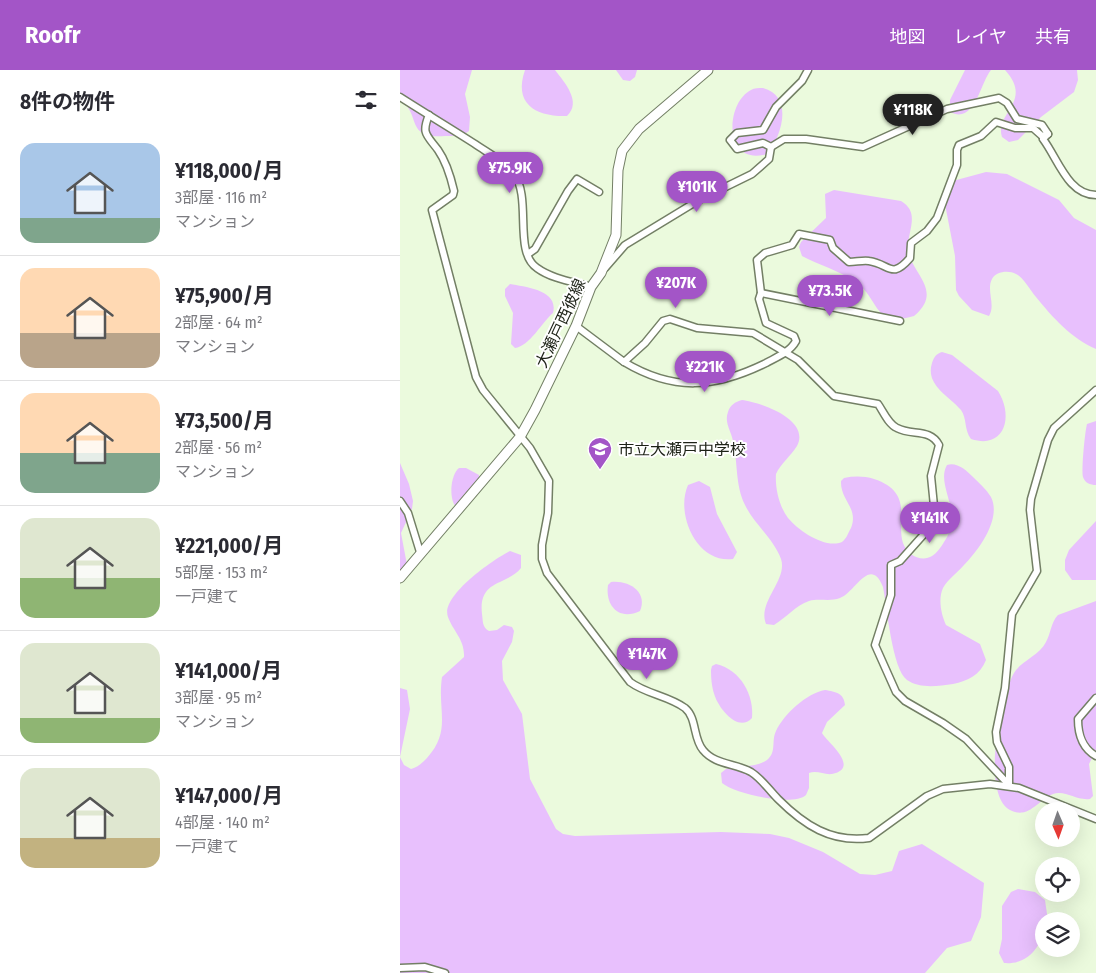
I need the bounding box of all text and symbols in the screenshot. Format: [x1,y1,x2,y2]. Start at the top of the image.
text: Roofr [25,21,80,49]
text: 地図 [890,26,926,48]
text: レイヤ [954,26,1007,48]
text: 共有 [1035,26,1071,48]
icon: filters [352,86,380,114]
text: 8件の物件 [20,89,115,115]
pin: ¥118K [878,93,948,136]
text: ¥118K [894,100,932,119]
pin: ¥75.9K [469,152,551,194]
text: ¥118,000/月 [175,158,283,184]
text: ¥75.9K [488,158,532,177]
icon: home [60,163,120,223]
pin: ¥101K [662,170,732,213]
text: ¥101K [677,177,717,196]
text: 3部屋 · 116 m² [175,188,267,207]
text: マンション [175,212,255,231]
pin: ¥207K [641,266,711,309]
text: ¥207K [656,273,696,292]
pin: ¥73.5K [789,274,871,317]
street label: 大瀬戸西彼線 [532,276,589,371]
text: ¥73.5K [808,281,852,300]
text: ¥75,900/月 [175,283,274,309]
icon: home [60,288,120,348]
text: 2部屋 · 64 m² [175,313,262,332]
text: マンション [175,337,255,356]
pin: ¥221K [670,350,740,393]
text: ¥221K [686,357,724,376]
text: ¥73,500/月 [175,408,274,434]
icon: home [60,413,120,473]
school or university icon: 市立大瀬戸中学校 [587,436,613,470]
text: 2部屋 · 56 m² [175,438,262,457]
place label: 市立大瀬戸中学校 [618,440,746,459]
text: マンション [175,462,255,481]
pin: ¥141K [895,502,965,544]
text: ¥141K [911,508,949,527]
text: ¥221,000/月 [175,533,283,559]
icon: home [60,538,120,598]
text: 5部屋 · 153 m² [175,563,268,582]
text: 一戸建て [175,587,239,606]
pin: ¥147K [612,638,682,680]
text: ¥147K [628,644,666,663]
text: ¥141,000/月 [175,658,282,684]
icon: home [60,663,120,723]
text: 3部屋 · 95 m² [175,688,262,707]
text: マンション [175,712,255,731]
text: ¥147,000/月 [175,783,283,809]
icon: home [60,788,120,848]
north arrow [1035,802,1080,848]
map controls [1035,802,1080,957]
text: 4部屋 · 140 m² [175,813,270,832]
text: 一戸建て [175,837,239,856]
button: locate [1035,857,1080,902]
button: layers [1035,912,1080,957]

